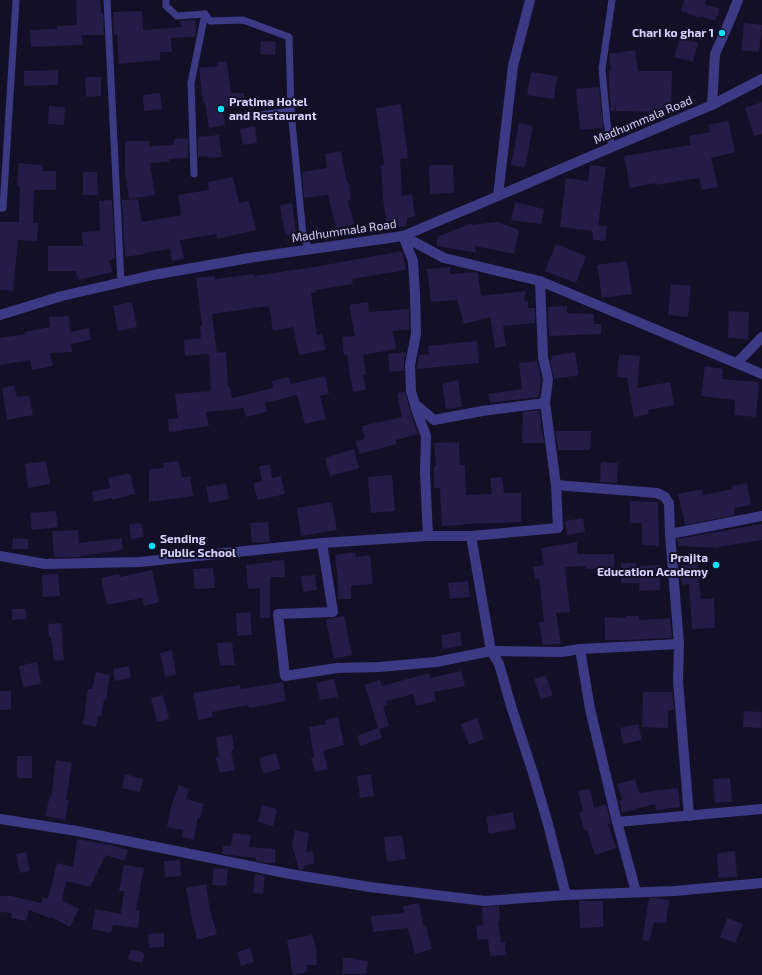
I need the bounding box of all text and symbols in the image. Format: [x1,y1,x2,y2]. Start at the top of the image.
place label: Chari ko ghar 1 [632,25,714,39]
marker: Chari ko ghar 1 [717,28,727,38]
street label: Madhummala Road [591,92,694,146]
place label: Pratima Hotel and Restaurant [229,94,317,122]
marker: Pratima Hotel and Restaurant [216,104,226,114]
street label: Madhummala Road [290,216,397,244]
place label: Sending Public School [160,531,236,559]
marker: Sending Public School [147,541,157,551]
place label: Prajita Education Academy [597,550,708,579]
marker: Prajita Education Academy [711,560,721,570]

